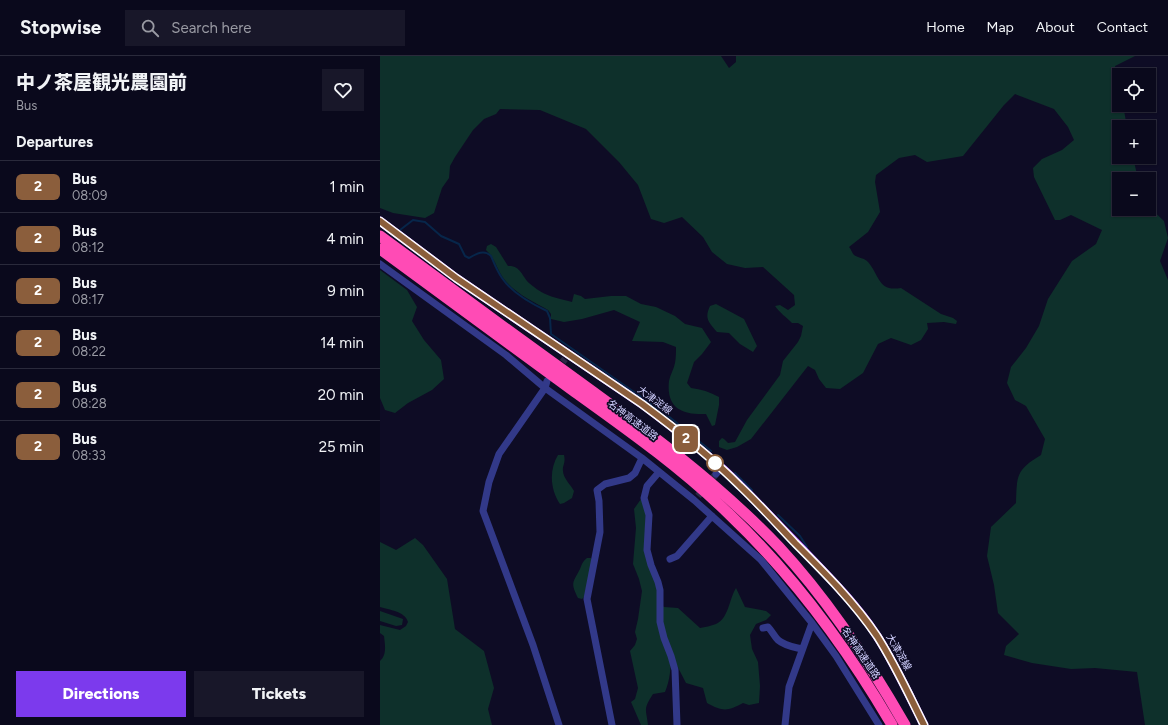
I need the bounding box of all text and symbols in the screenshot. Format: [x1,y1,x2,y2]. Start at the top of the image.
search box [125,10,405,46]
text: Stopwise [20,16,101,39]
icon: search [139,17,161,39]
text: Search here [171,19,251,37]
text: Home [926,19,965,36]
text: Map [987,19,1014,36]
text: About [1036,19,1075,36]
text: Contact [1097,19,1148,36]
map controls [1112,68,1156,216]
button: locate [1112,68,1156,112]
button: heart [322,69,364,111]
text: 中ノ茶屋観光農園前 [16,71,187,94]
text: Bus [16,98,37,113]
button: + [1112,120,1156,164]
text: Departures [16,133,93,151]
text: Bus [72,170,97,188]
button: − [1112,172,1156,216]
text: 2 [34,178,42,195]
text: 1 min [329,178,364,196]
text: 08:09 [72,188,107,203]
text: Bus [72,222,97,240]
text: 2 [34,230,42,247]
text: 4 min [326,230,364,248]
text: 08:12 [72,240,104,255]
text: Bus [72,274,97,292]
text: 2 [34,282,42,299]
text: 9 min [327,282,364,300]
text: 08:17 [72,292,104,307]
text: Bus [72,326,97,344]
text: 2 [34,334,42,351]
text: 14 min [320,334,364,352]
text: 08:22 [72,344,106,359]
text: Bus [72,378,97,396]
street label: 大津淀線 [635,383,675,417]
text: 2 [34,386,42,403]
text: 20 min [318,386,364,404]
text: 08:28 [72,396,107,411]
street label: 名神高速道路 [605,397,661,443]
line badge: 2 [673,426,699,452]
text: Bus [72,430,97,448]
text: 2 [682,430,690,447]
text: 2 [34,438,42,455]
text: 25 min [319,438,364,456]
text: 08:33 [72,448,106,463]
unlabelled marker [706,454,724,472]
street label: 名神高速道路 [839,624,883,682]
street label: 大津淀線 [883,631,915,673]
button: Directions [16,671,186,717]
button: Tickets [194,671,364,717]

